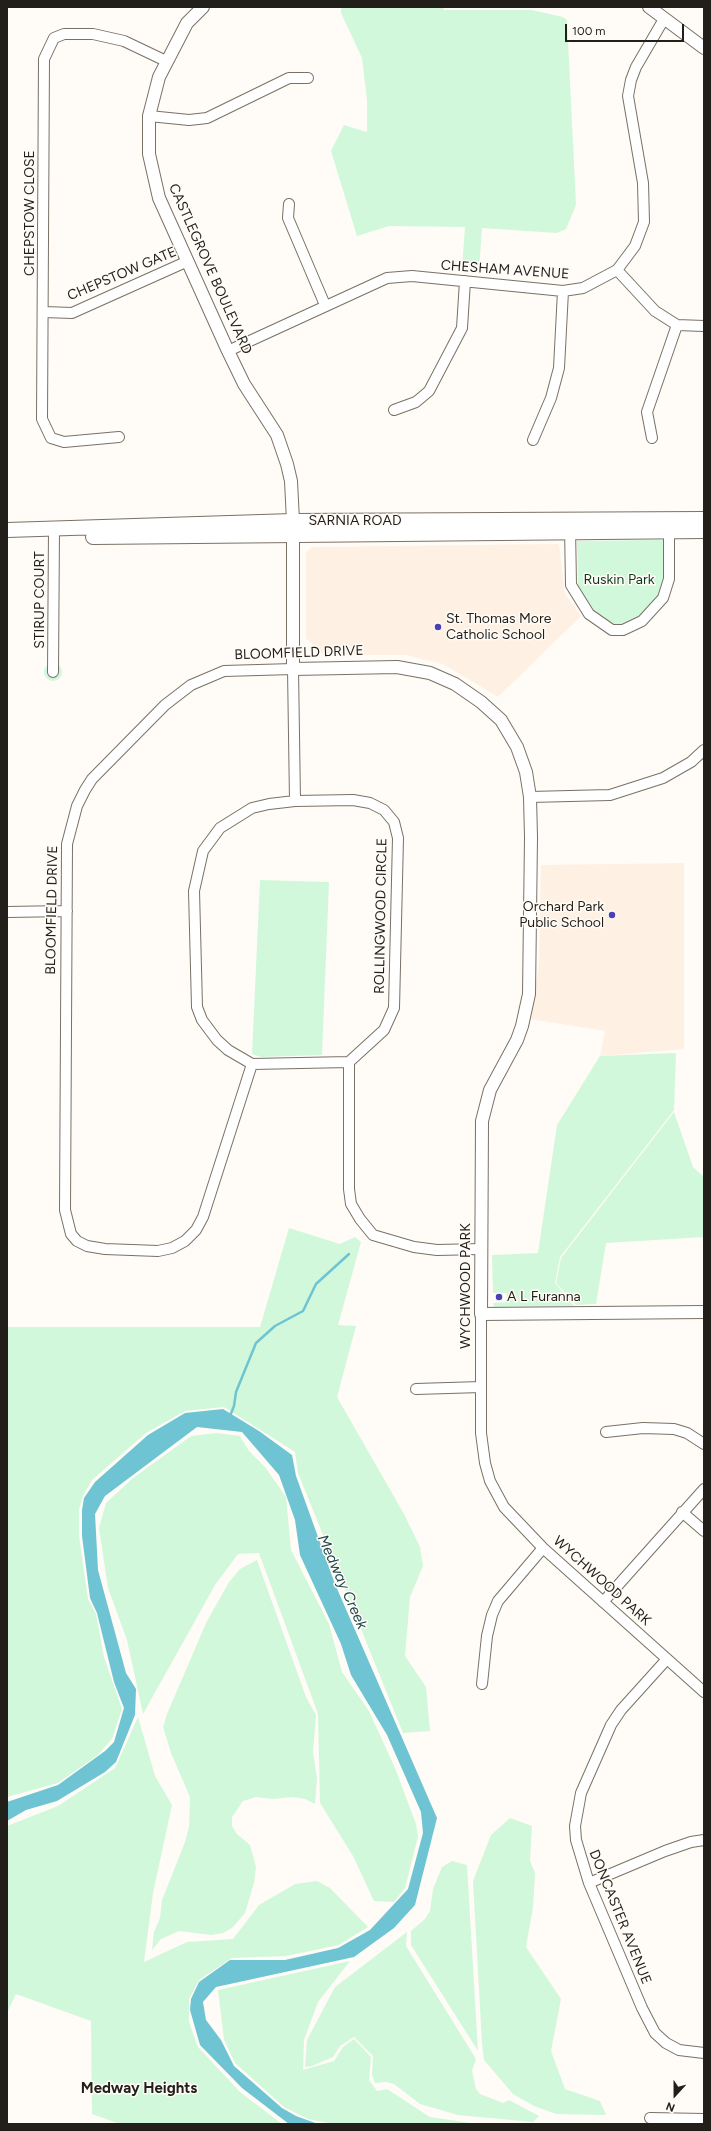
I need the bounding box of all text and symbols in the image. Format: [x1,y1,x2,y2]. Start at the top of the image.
scale bar [567,16,686,42]
text: 100 m [572,24,606,38]
street label: CHEPSTOW CLOSE [22,150,38,276]
street label: CASTLEGROVE BOULEVARD [165,181,255,357]
street label: CHEPSTOW GATE [65,243,179,305]
street label: CHESHAM AVENUE [440,257,570,283]
street label: SARNIA ROAD [308,513,402,529]
street label: STIRUP COURT [32,551,48,649]
park label: Ruskin Park [583,572,655,588]
place label: St. Thomas More Catholic School [446,611,551,644]
marker: St. Thomas More Catholic School [433,622,443,632]
street label: BLOOMFIELD DRIVE [234,642,364,664]
street label: ROLLINGWOOD CIRCLE [371,838,391,994]
street label: BLOOMFIELD DRIVE [42,845,62,975]
place label: Orchard Park Public School [519,899,604,932]
marker: Orchard Park Public School [607,910,617,920]
street label: WYCHWOOD PARK [458,1223,474,1349]
place label: A L Furanna [507,1289,581,1305]
marker: A L Furanna [494,1292,504,1302]
water label: Medway Creek [313,1532,371,1632]
street label: WYCHWOOD PARK [550,1533,654,1629]
street label: DONCASTER AVENUE [585,1847,655,1987]
north arrow [655,2075,695,2115]
district label: Medway Heights [81,2080,197,2098]
text: N [664,2099,677,2114]

